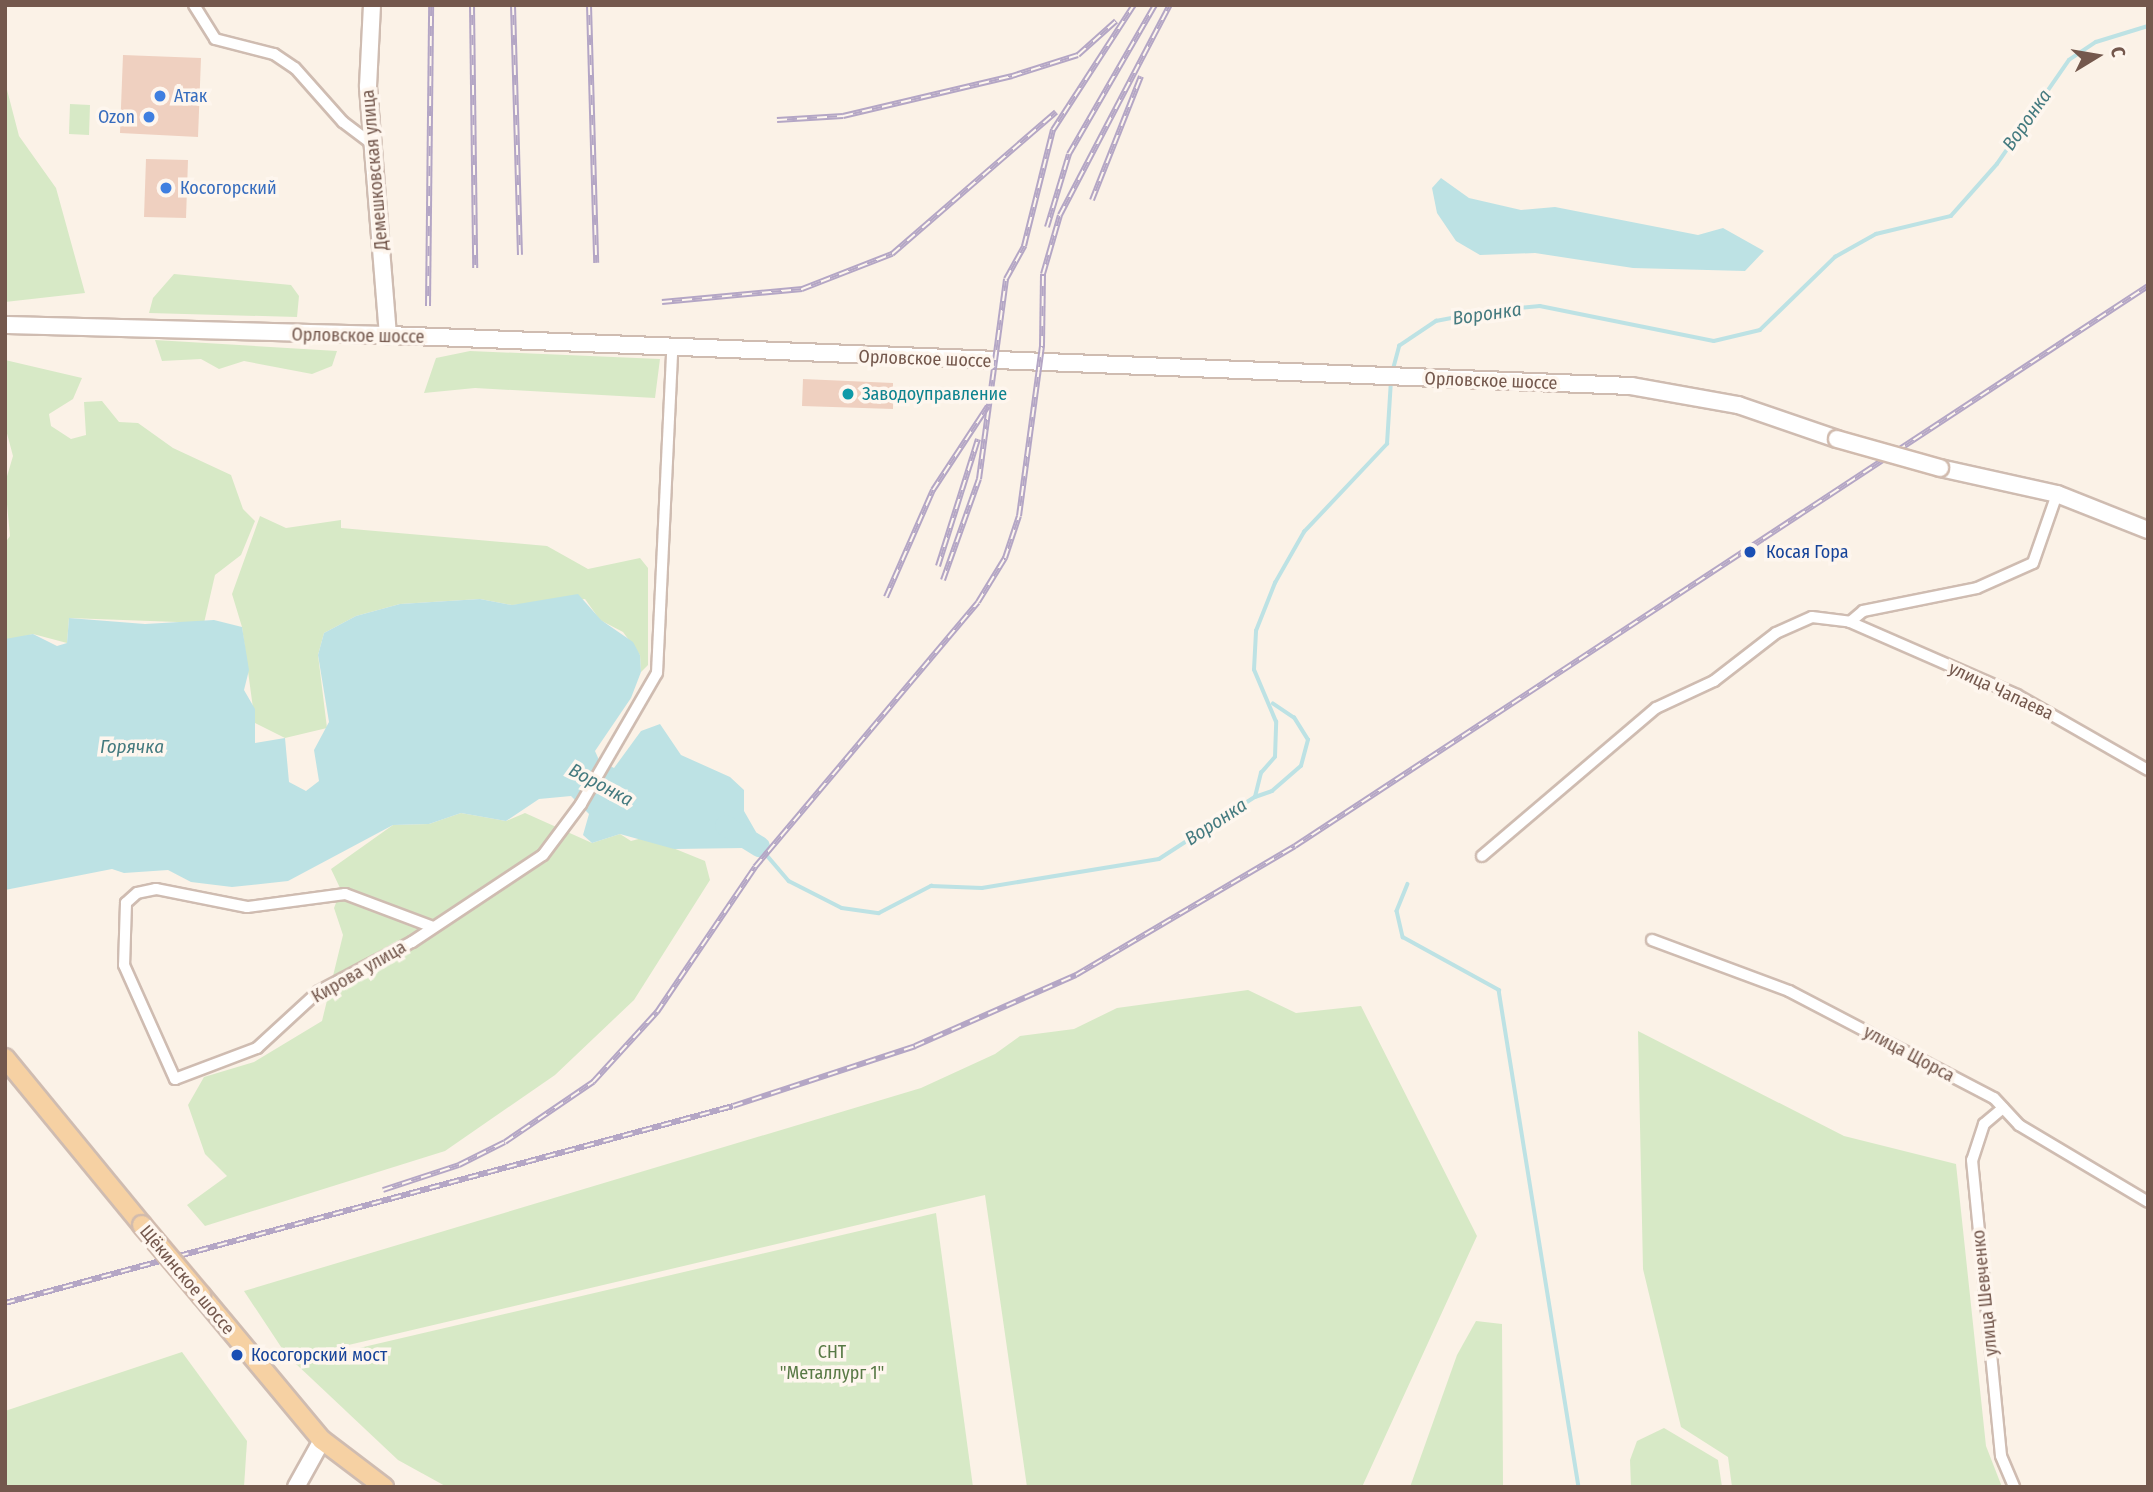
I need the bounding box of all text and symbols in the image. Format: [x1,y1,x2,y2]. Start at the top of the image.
north arrow [2062,21,2132,91]
text: С [2106,45,2130,59]
place label: Атак [174,85,207,107]
water label: Воронка [1998,85,2056,155]
marker: Атак [152,88,168,104]
street label: Демешковская улица [357,89,393,251]
place label: Ozon [98,106,135,128]
marker: Ozon [141,109,157,125]
place label: Косогорский [180,177,277,199]
marker: Косогорский [158,180,174,196]
water label: Воронка [1451,298,1523,330]
street label: Орловское шоссе [291,324,425,348]
street label: Орловское шоссе [858,346,992,372]
street label: Орловское шоссе [1424,368,1558,394]
place label: Заводоуправление [862,383,1007,405]
marker: Заводоуправление [840,386,856,402]
place label: Косая Гора [1766,541,1849,563]
marker: Косая Гора [1740,542,1760,562]
street label: улица Чапаева [1945,657,2057,725]
water label: Горячка [100,736,164,758]
water label: Воронка [565,759,637,811]
water label: Воронка [1181,794,1251,850]
street label: Кирова улица [308,936,410,1008]
street label: улица Щорса [1860,1021,1958,1087]
street label: Щёкинское шоссе [135,1221,239,1339]
street label: улица Шевченко [1968,1229,2002,1357]
park label: СНТ "Металлург 1" [780,1342,884,1384]
place label: Косогорский мост [251,1344,387,1366]
marker: Косогорский мост [229,1347,245,1363]

